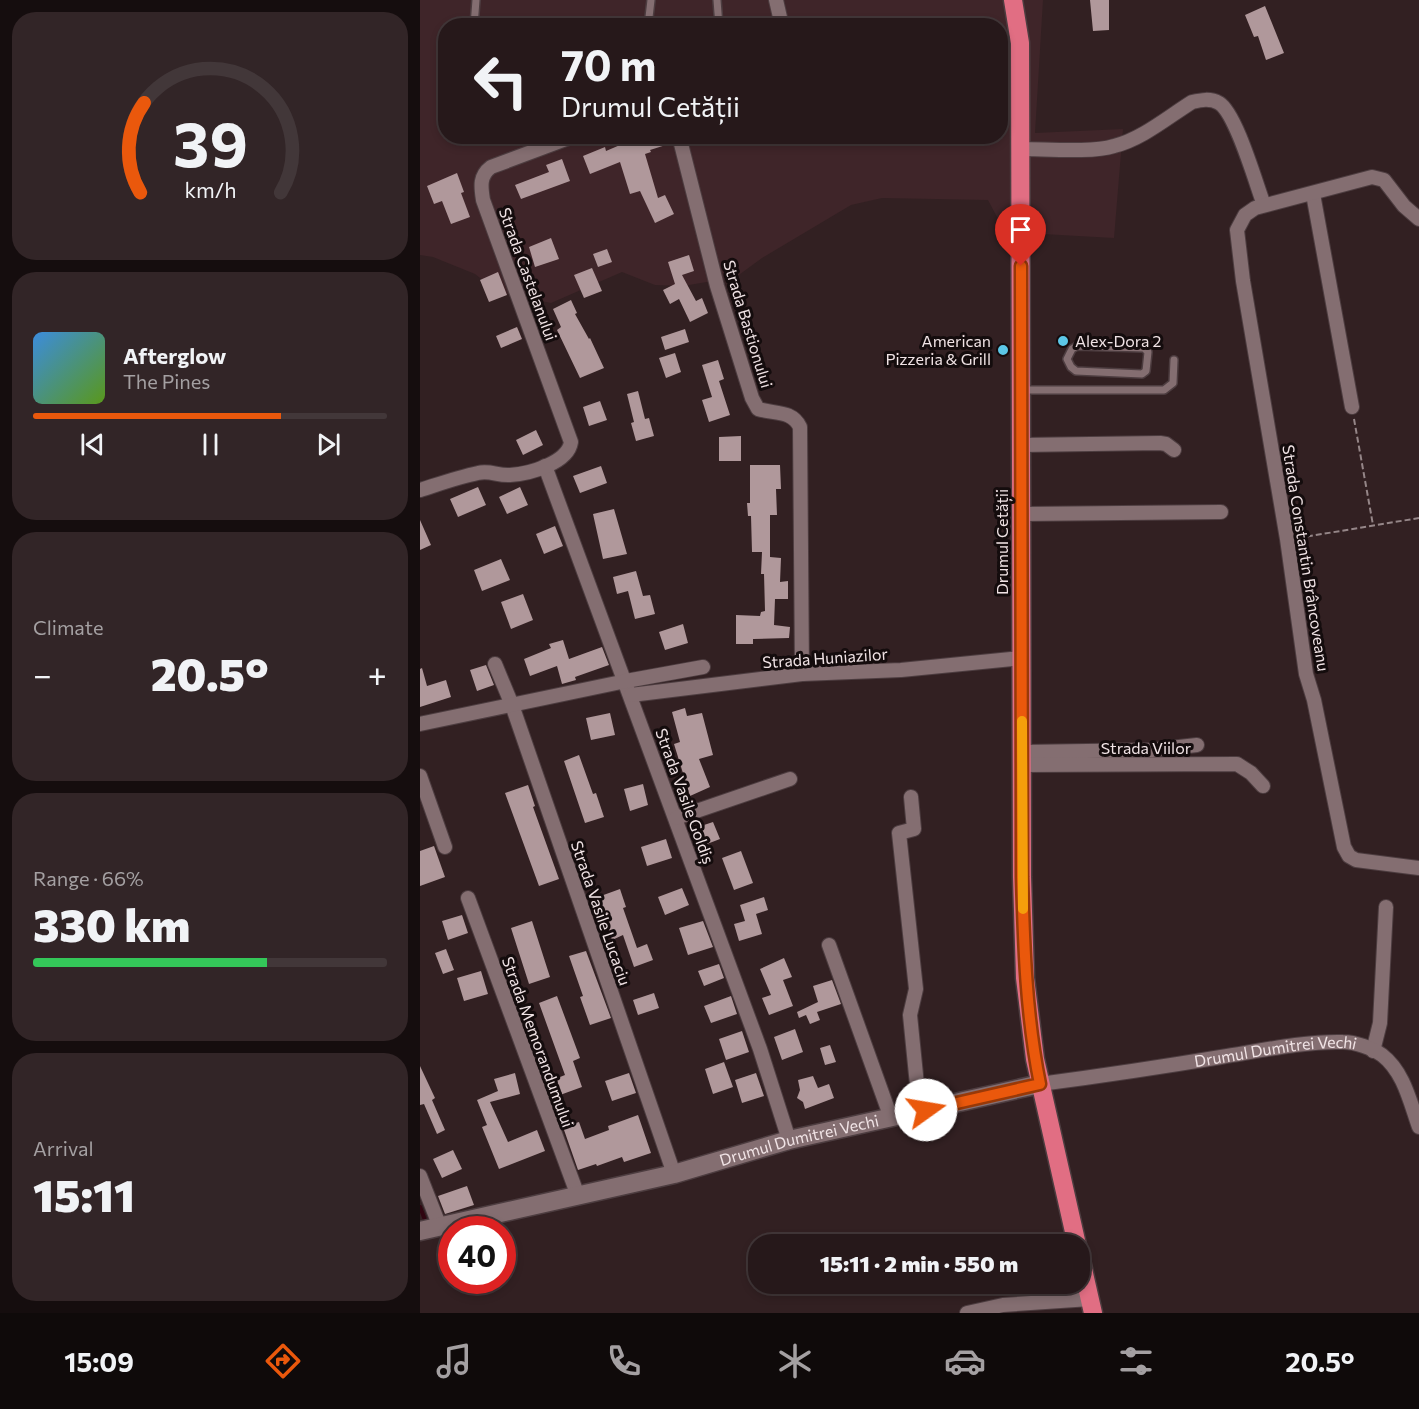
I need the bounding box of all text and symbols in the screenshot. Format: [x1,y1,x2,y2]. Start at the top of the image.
text: 70 m [561,38,656,90]
icon: left [462,42,540,120]
text: Drumul Cetății [561,90,740,123]
text: 39 [173,104,247,180]
text: km/h [184,176,236,202]
pin [995,204,1046,266]
street label: Strada Castelanului [496,205,561,343]
icon: arrive [1004,213,1037,246]
street label: Strada Bastionului [720,258,777,390]
place label: American Pizzeria & Grill [885,331,991,368]
place label: Alex-Dora 2 [1075,331,1162,350]
marker: Alex-Dora 2 [1056,334,1070,348]
text: Afterglow [123,342,226,369]
marker: American Pizzeria & Grill [996,343,1010,357]
text: The Pines [123,369,210,393]
icon: previous [76,428,109,461]
icon: pause [194,428,227,461]
icon: next [312,428,345,461]
street label: Strada Constantin Brâncoveanu [1279,443,1334,673]
street label: Drumul Cetății [992,489,1013,595]
text: Climate [33,615,103,639]
street label: Strada Huniazilor [762,644,889,671]
text: 20.5° [151,645,269,700]
text: − [33,653,52,694]
text: + [368,653,387,694]
street label: Strada Vasile Goldiș [650,726,719,867]
street label: Strada Viilor [1101,738,1192,757]
street label: Strada Vasile Lucaciu [568,838,635,988]
text: Range · 66% [33,866,144,890]
text: 330 km [33,896,190,951]
street label: Strada Memorandumului [499,954,578,1130]
street label: Drumul Dumitrei Vechi [1193,1032,1359,1070]
position arrow [894,1078,958,1142]
street label: Drumul Dumitrei Vechi [717,1110,880,1169]
text: Arrival [33,1136,94,1160]
text: 15:11 [33,1166,135,1221]
speed limit sign: 40 [438,1216,516,1294]
text: 15:11 · 2 min · 550 m [820,1250,1018,1277]
icon: directions [262,1340,304,1382]
icon: music [433,1340,475,1382]
icon: phone [603,1340,645,1382]
icon: climate [774,1340,816,1382]
icon: car [944,1340,986,1382]
icon: filters [1115,1340,1157,1382]
text: 15:09 [64,1345,134,1378]
text: 20.5° [1285,1345,1355,1378]

